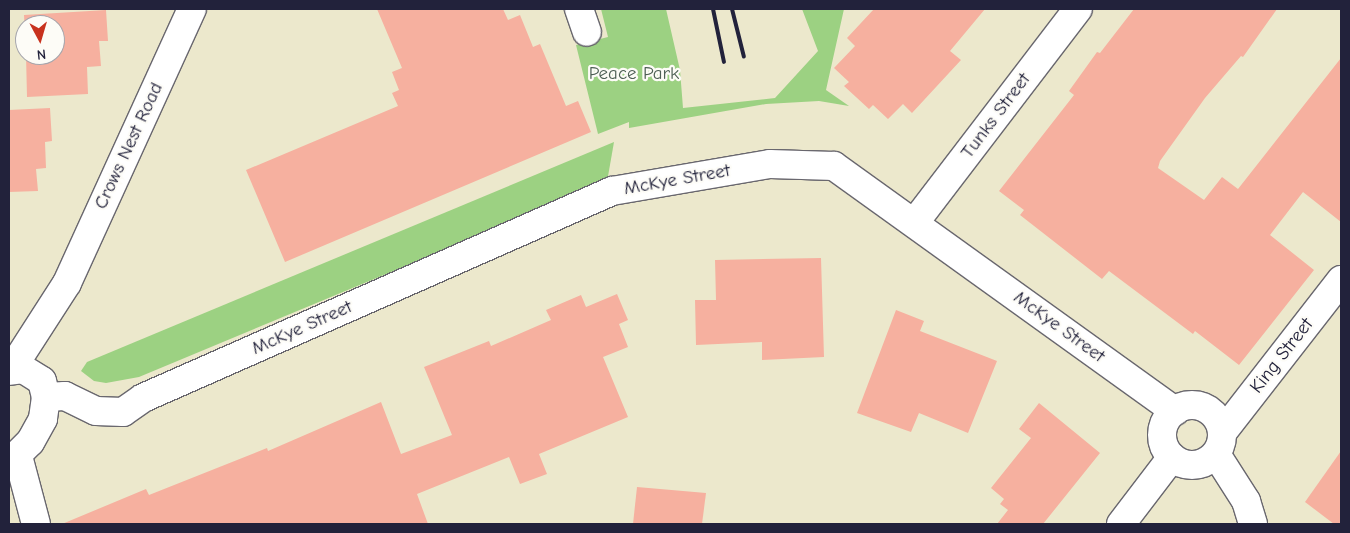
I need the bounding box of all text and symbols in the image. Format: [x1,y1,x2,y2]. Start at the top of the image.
north arrow [15,15,65,65]
text: N [36,45,47,63]
park label: Peace Park [589,63,679,85]
street label: Tunks Street [956,69,1036,163]
street label: Crows Nest Road [90,79,168,213]
street label: McKye Street [622,159,732,201]
street label: McKye Street [1009,286,1109,368]
street label: McKye Street [248,296,356,360]
street label: King Street [1245,314,1319,398]

